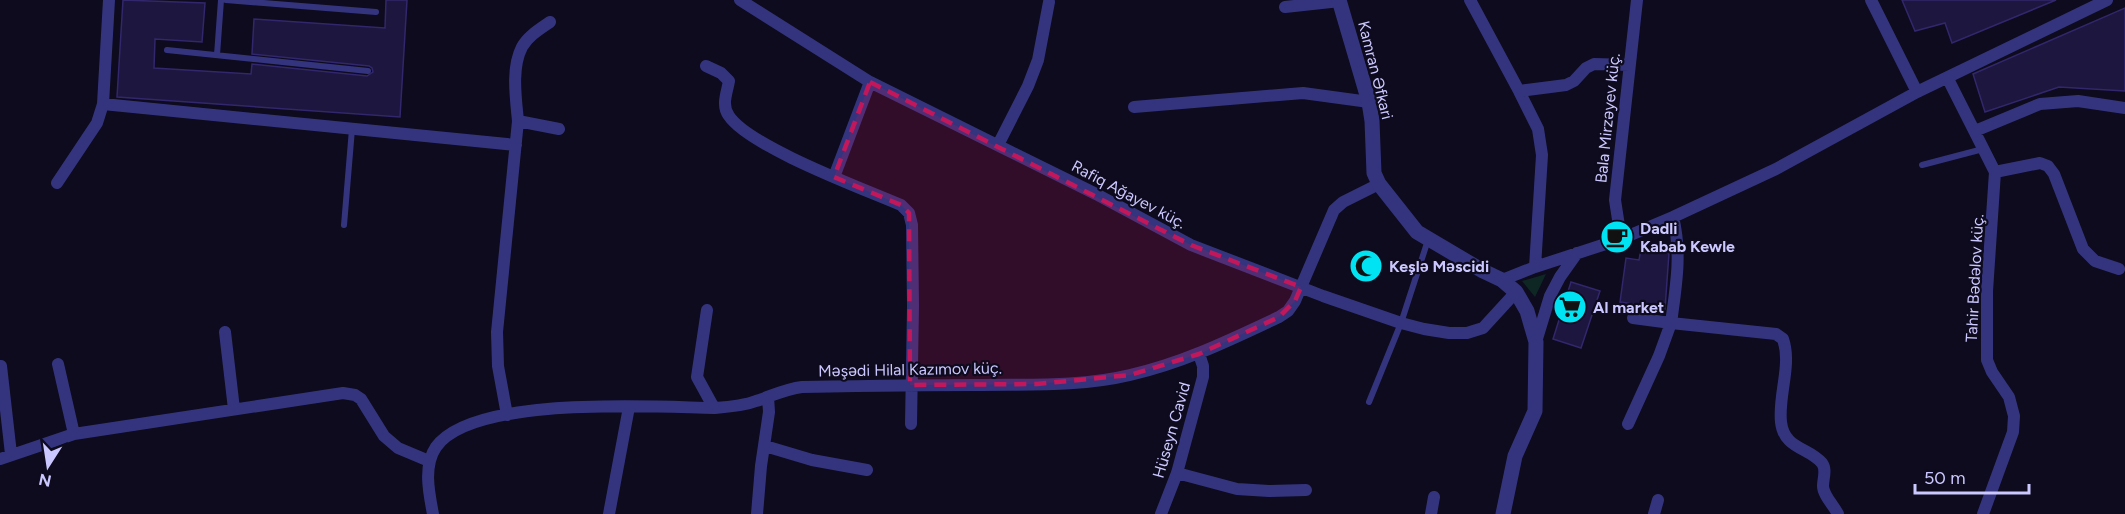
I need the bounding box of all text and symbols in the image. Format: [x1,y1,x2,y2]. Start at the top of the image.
street label: Kamran Əfkari [1354,19,1397,121]
street label: Bala Mirzəyev küç. [1591,52,1624,184]
street label: Rafiq Ağayev küç. [1068,156,1189,233]
street label: Tahir Bədəlov küç. [1962,213,1987,343]
cafe icon: Dadli Kabab Kewle [1599,219,1635,255]
place label: Dadli Kabab Kewle [1640,219,1735,256]
mosque icon: Keşlə Məscidi [1348,248,1384,284]
place label: Keşlə Məscidi [1389,257,1489,276]
supermarket icon: Al market [1552,289,1588,325]
place label: Al market [1593,298,1664,317]
street label: Məşədi Hilal Kazımov küç. [818,358,1002,381]
street label: Hüseyn Cavid [1149,380,1194,480]
north arrow [18,436,78,496]
scale bar [1915,457,2029,495]
text: 50 m [1924,467,1966,489]
text: N [37,470,53,491]

